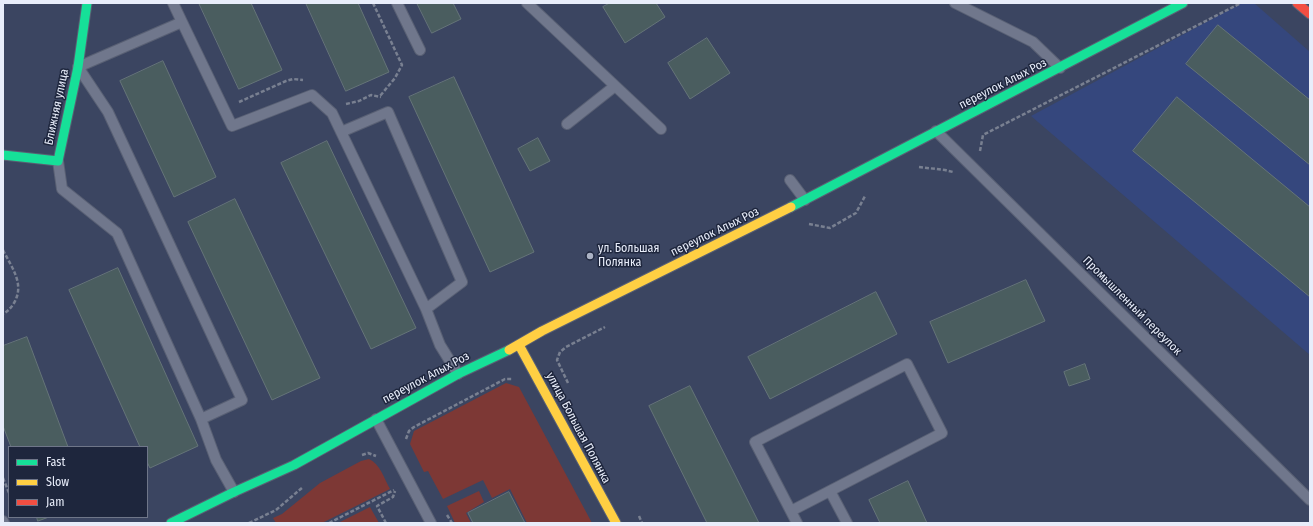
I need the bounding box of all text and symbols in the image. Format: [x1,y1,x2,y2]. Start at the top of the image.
street label: переулок Алых Роз [957,56,1049,112]
street label: Ближняя улица [42,68,72,146]
street label: переулок Алых Роз [668,204,762,260]
place label: ул. Большая Полянка [598,242,659,270]
marker: ул. Большая Полянка [585,251,595,261]
street label: Промышленный переулок [1080,254,1184,358]
street label: переулок Алых Роз [380,349,472,407]
street label: улица Большая Полянка [543,370,613,486]
legend [8,446,148,518]
text: Fast [46,455,65,469]
text: Slow [46,475,69,489]
text: Jam [46,495,64,509]

